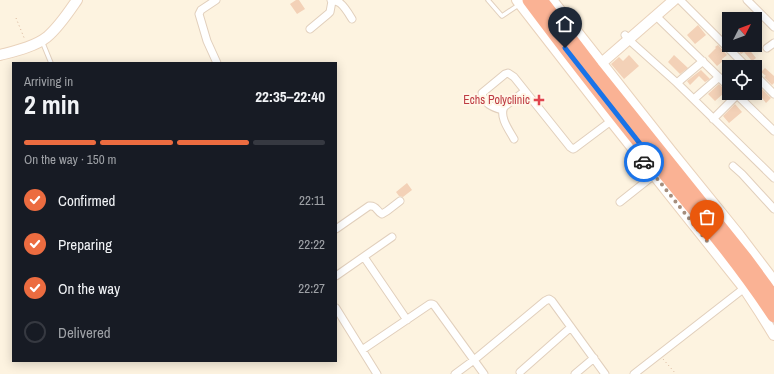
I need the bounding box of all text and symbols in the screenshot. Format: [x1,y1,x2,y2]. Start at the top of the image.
pin [548,7.0,582,48]
north arrow [722,12,762,52]
map controls [722,12,762,100]
icon: home [554,13,576,35]
button: locate [722,60,762,100]
text: Arriving in [24,73,73,90]
text: 22:35–22:40 [255,86,325,107]
text: 2 min [24,87,80,122]
place label: Echs Polyclinic [463,92,530,108]
marker: Echs Polyclinic [533,94,545,106]
courier [624,142,664,182]
text: On the way · 150 m [24,151,116,168]
icon: car [633,151,655,173]
icon: check [24,189,46,211]
text: Confirmed [58,190,115,211]
text: 22:11 [299,192,325,209]
pin [690,200,724,241]
icon: bag [696,206,718,228]
icon: check [24,233,46,255]
text: Preparing [58,234,112,255]
text: 22:22 [298,236,325,253]
icon: check [24,277,46,299]
text: On the way [58,278,120,299]
text: 22:27 [298,280,325,297]
text: Delivered [58,322,111,343]

